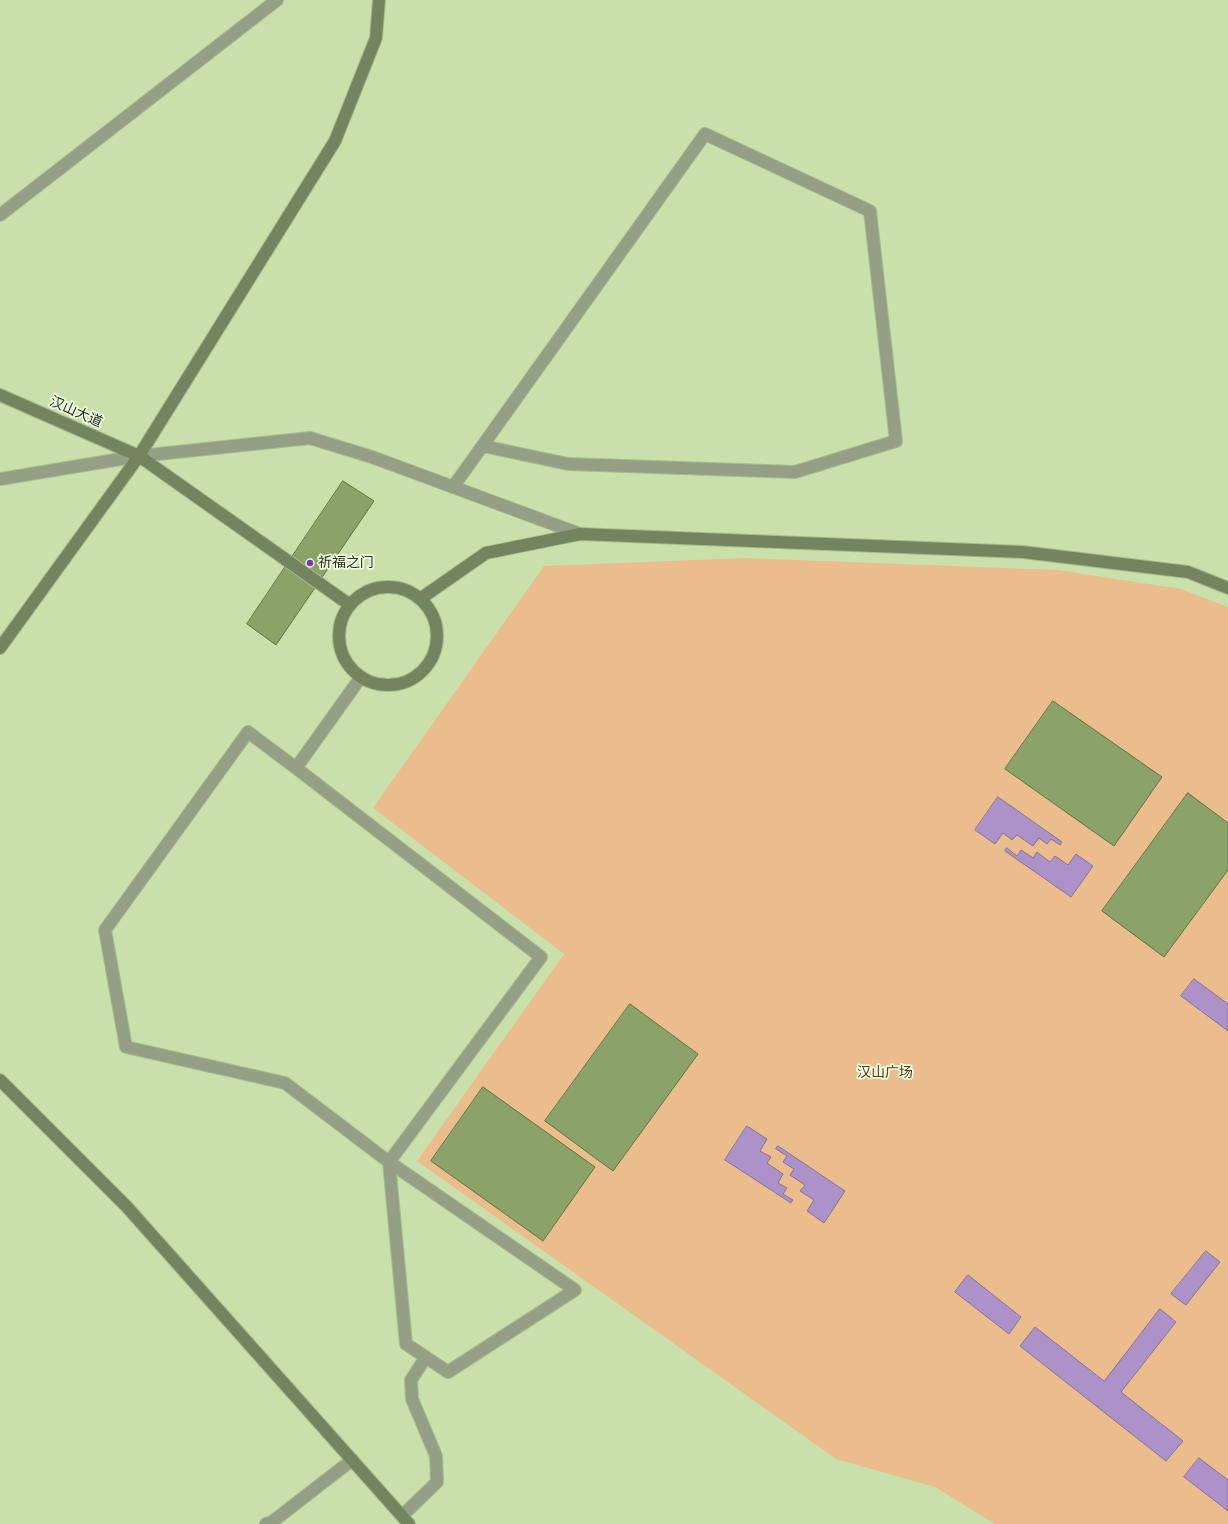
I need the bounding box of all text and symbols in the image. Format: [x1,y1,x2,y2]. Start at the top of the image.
street label: 汉山大道 [47,393,105,431]
place label: 祈福之门 [318,555,374,571]
marker: 祈福之门 [305,558,315,568]
park label: 汉山广场 [857,1065,913,1081]

